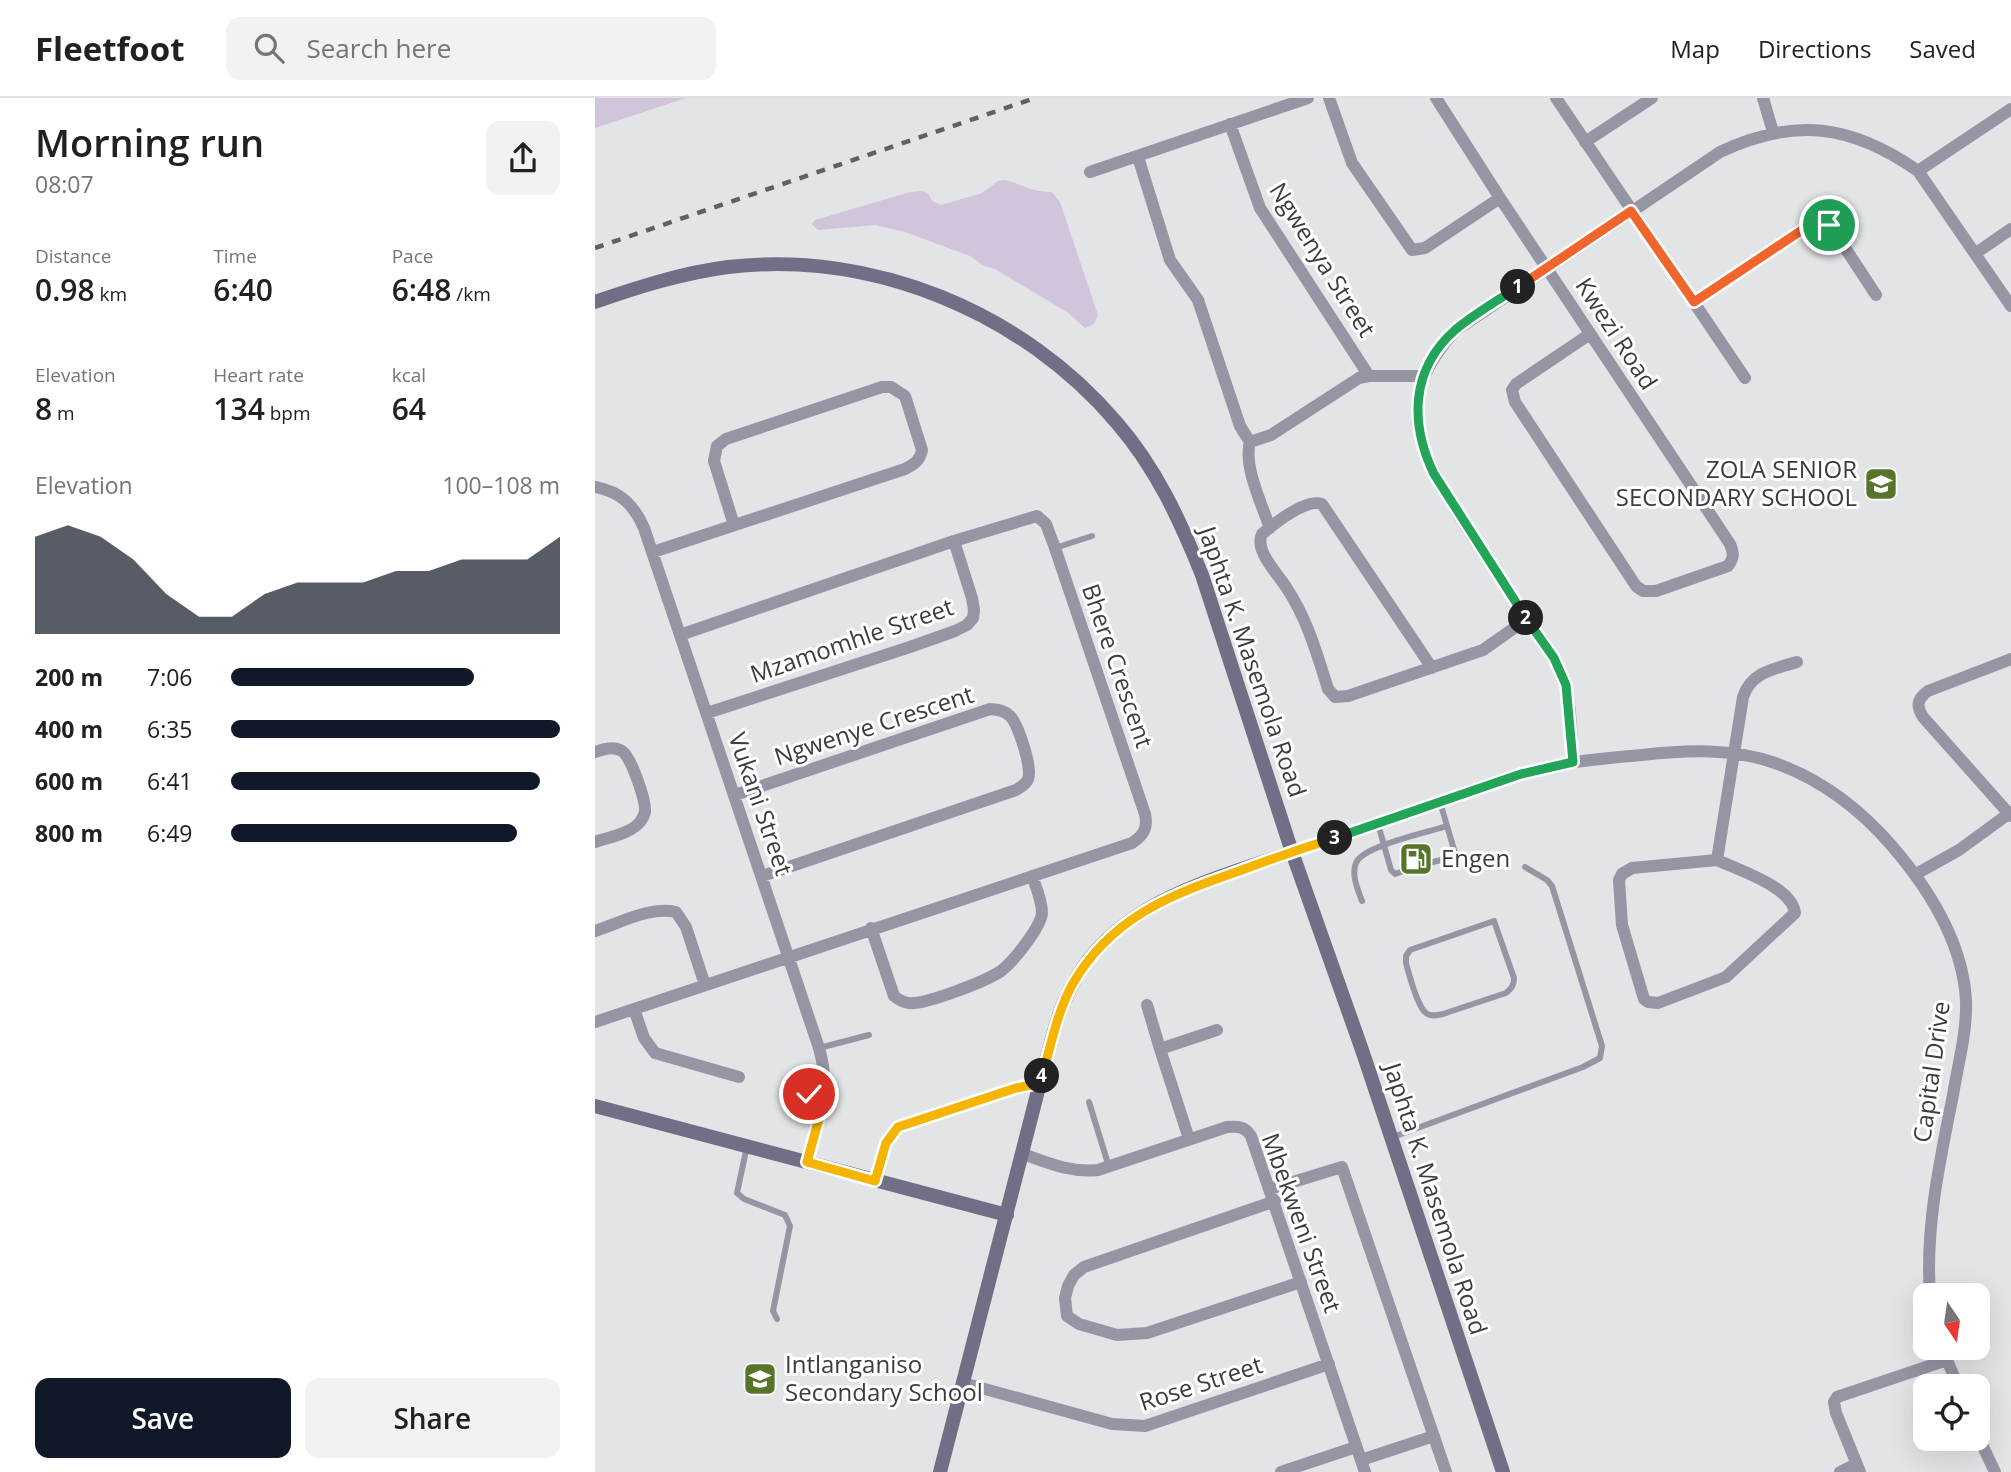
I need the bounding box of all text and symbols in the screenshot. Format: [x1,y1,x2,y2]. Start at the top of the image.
search box [226,17,716,80]
text: Fleetfoot [35,26,184,71]
icon: search [250,29,288,67]
text: Search here [306,30,451,66]
text: Map [1670,32,1720,65]
text: Directions [1758,32,1871,65]
text: Saved [1909,32,1976,65]
text: Morning run [35,116,264,168]
button: share [486,121,560,195]
text: 08:07 [35,168,94,200]
street label: Ngwenya Street [1263,176,1384,343]
pin [1799,195,1859,255]
icon: arrive [1810,206,1848,244]
text: Distance [35,243,111,269]
text: Time [213,243,257,269]
text: Pace [392,243,433,269]
text: 0.98 [35,269,95,310]
text: 6:40 [213,269,273,310]
text: 6:48 [392,269,451,310]
pin: 1 [1501,270,1535,304]
street label: Kwezi Road [1569,271,1666,396]
text: 1 [1512,273,1523,299]
text: km [95,281,127,307]
text: /km [451,281,491,307]
text: Elevation [35,362,116,388]
text: Heart rate [213,362,304,388]
text: kcal [392,362,426,388]
text: 8 [35,388,52,429]
text: 134 [213,388,265,429]
text: 64 [392,388,426,429]
text: m [52,400,75,426]
text: bpm [265,400,311,426]
place label: ZOLA SENIOR SECONDARY SCHOOL [1616,452,1857,513]
school or university icon: ZOLA SENIOR SECONDARY SCHOOL [1862,465,1900,503]
text: Elevation [35,469,133,501]
text: 100–108 m [442,469,560,501]
street label: Japhta K. Masemola Road [1191,520,1315,801]
street label: Bhere Crescent [1075,579,1162,752]
street label: Mzamomhle Street [746,589,957,690]
pin: 2 [1509,601,1543,636]
text: 2 [1520,604,1531,630]
text: 200 m [35,661,103,693]
text: 7:06 [147,661,193,693]
street label: Ngwenye Crescent [770,677,977,772]
text: 400 m [35,713,103,745]
text: 6:35 [147,713,193,745]
street label: Vukani Street [722,728,801,879]
text: 600 m [35,765,103,797]
text: 6:41 [147,765,193,797]
text: 800 m [35,817,103,849]
text: 6:49 [147,817,193,849]
pin: 3 [1317,820,1353,856]
text: 3 [1329,824,1340,850]
fuel station icon: Engen [1397,840,1435,878]
place label: Engen [1441,841,1510,874]
street label: Capital Drive [1904,999,1957,1144]
street label: Japhta K. Masemola Road [1376,1057,1496,1339]
pin: 4 [1025,1058,1059,1094]
text: 4 [1036,1062,1047,1088]
pin [779,1064,839,1124]
icon: check [790,1075,828,1113]
street label: Mbekweni Street [1255,1128,1350,1317]
north arrow [1913,1283,1990,1360]
map controls [1913,1283,1990,1451]
place label: Intlanganiso Secondary School [785,1347,983,1408]
street label: Rose Street [1135,1347,1266,1418]
school or university icon: Intlanganiso Secondary School [741,1360,779,1398]
button: locate [1913,1374,1990,1451]
button: Save [35,1378,291,1458]
button: Share [305,1378,560,1458]

